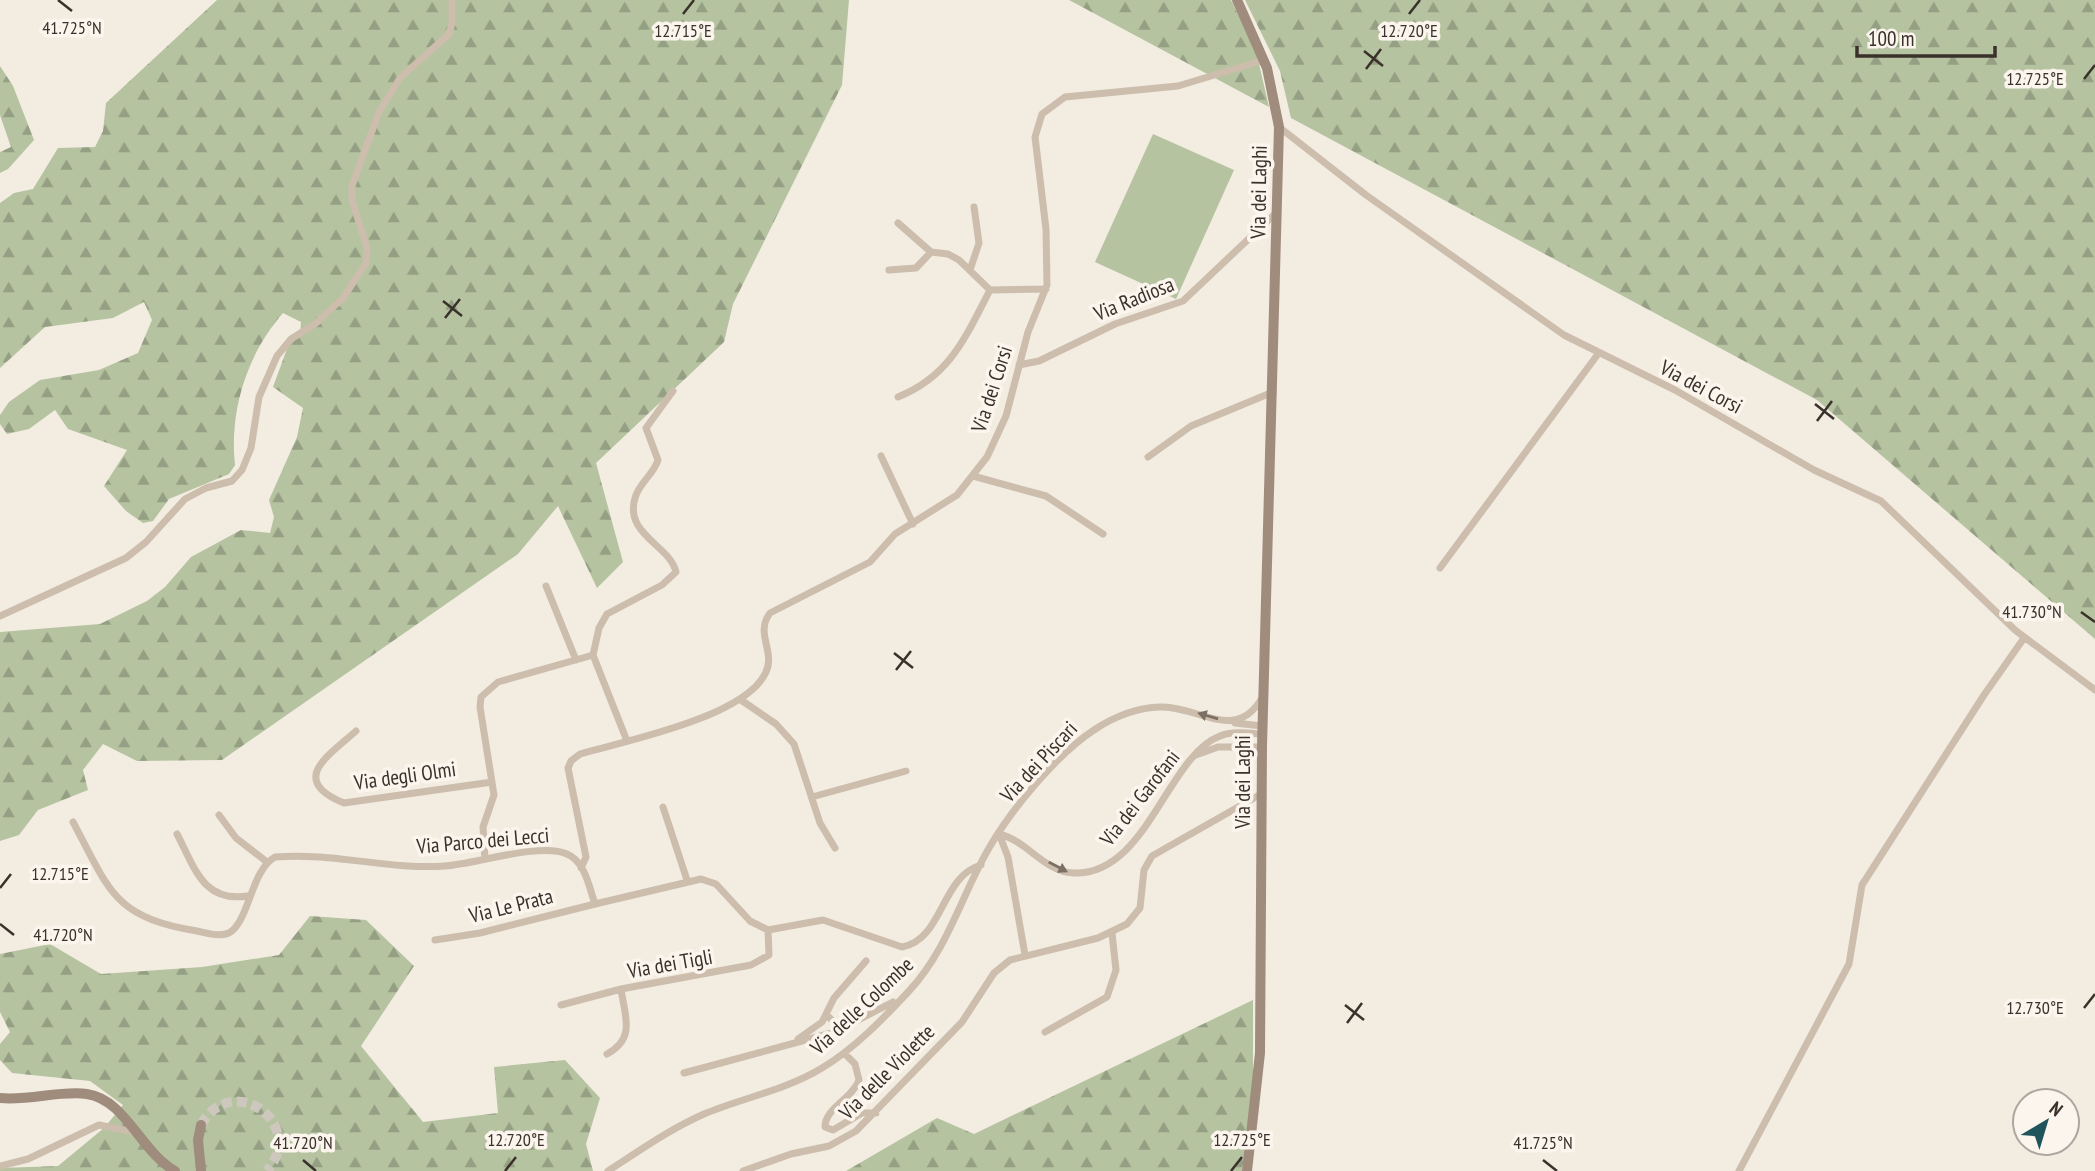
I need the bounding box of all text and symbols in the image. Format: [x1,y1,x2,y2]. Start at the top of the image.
scale bar [1857,14,1995,58]
text: 41.725°N [42,16,102,39]
text: 12.715°E [654,19,712,42]
text: 12.720°E [1380,19,1438,42]
text: 100 m [1868,25,1914,52]
text: 12.725°E [2006,67,2064,90]
street label: Via dei Laghi [1244,145,1273,240]
street label: Via Radiosa [1089,270,1178,327]
street label: Via dei Corsi [965,342,1018,436]
street label: Via dei Corsi [1655,353,1747,419]
text: 41.730°N [2002,600,2062,623]
one-way arrow [1197,711,1218,721]
street label: Via dei Piscari [994,715,1083,809]
street label: Via dei Laghi [1229,735,1256,830]
street label: Via dei Garofani [1093,744,1186,852]
street label: Via degli Olmi [351,755,457,796]
street label: Via Parco dei Lecci [415,821,550,860]
one-way arrow [1048,861,1068,873]
text: 12.715°E [31,862,89,885]
street label: Via Le Prata [465,882,556,929]
text: 41.720°N [33,923,93,946]
street label: Via dei Tigli [624,943,715,984]
street label: Via delle Colombe [804,951,919,1061]
text: 12.730°E [2006,996,2064,1019]
street label: Via delle Violette [832,1018,940,1126]
north arrow [2011,1087,2081,1157]
text: N [2045,1096,2068,1121]
text: 12.720°E [487,1128,545,1151]
text: 12.725°E [1213,1128,1271,1151]
text: 41.720°N [273,1131,333,1154]
text: 41.725°N [1513,1131,1573,1154]

